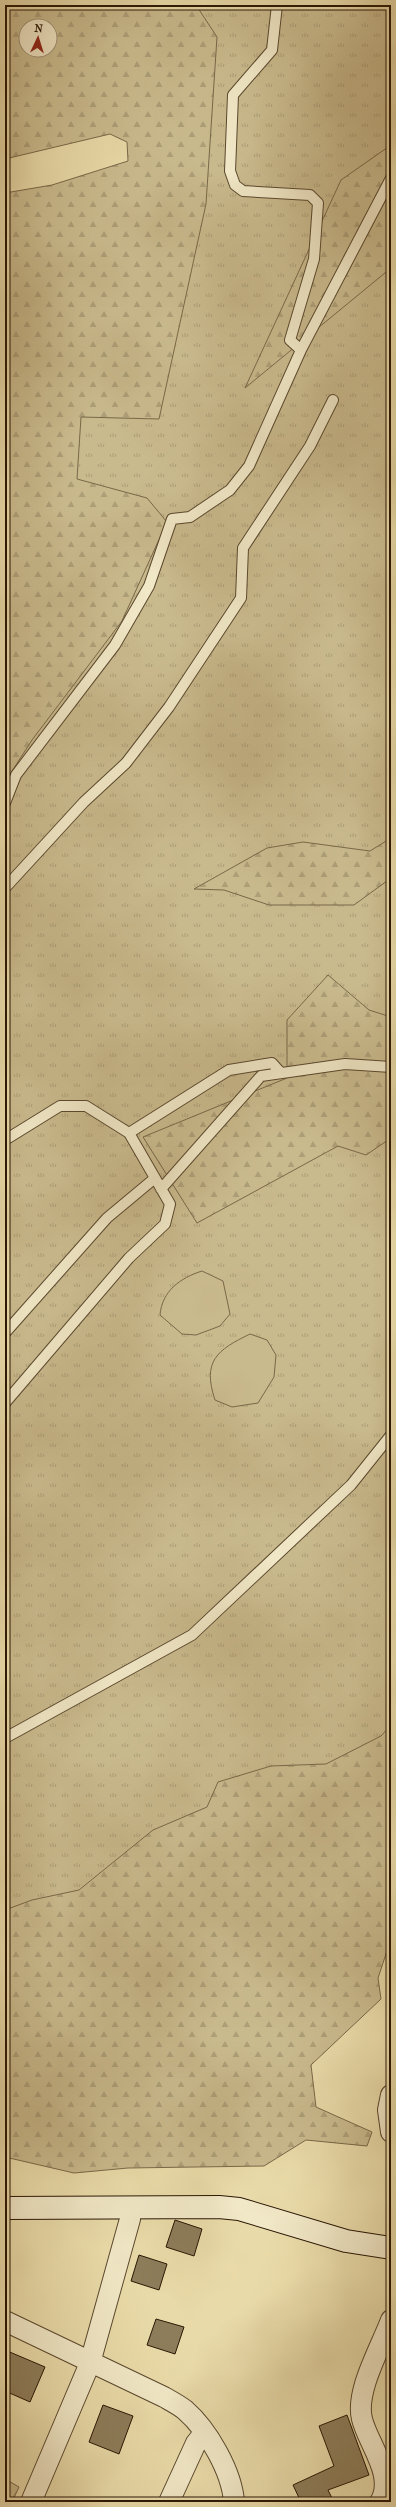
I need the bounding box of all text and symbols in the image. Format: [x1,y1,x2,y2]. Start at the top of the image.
north arrow [18,18,58,58]
text: N [34,22,44,35]

